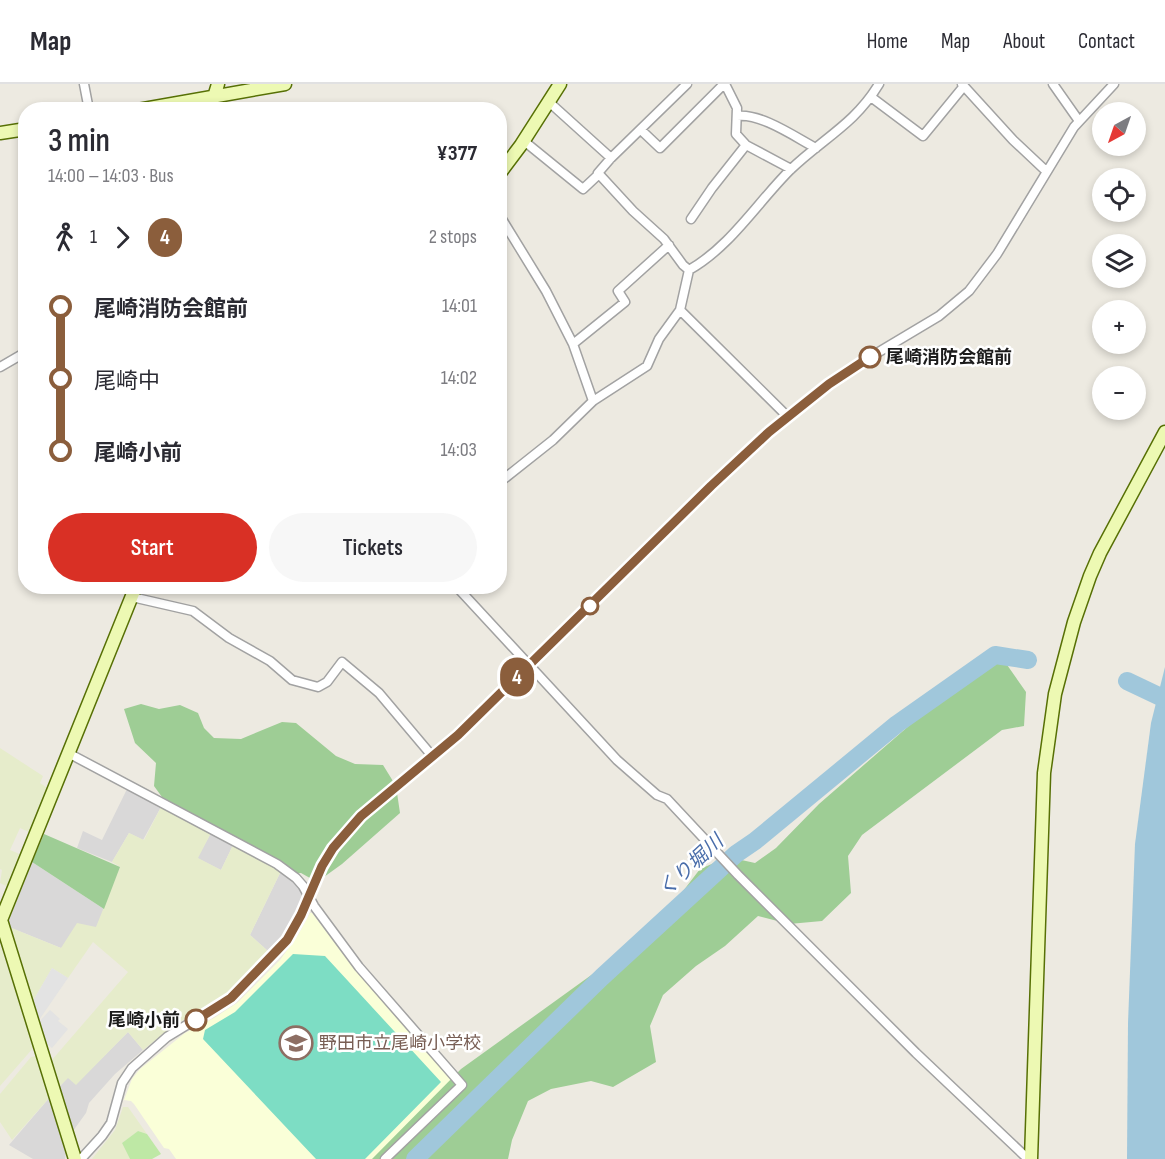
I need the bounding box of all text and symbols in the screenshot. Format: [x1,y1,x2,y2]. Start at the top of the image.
text: Map [30,25,71,58]
text: Home [867,29,908,54]
text: Map [941,29,970,54]
text: About [1003,29,1045,54]
text: Contact [1078,29,1135,54]
north arrow [1092,102,1146,156]
map controls [1092,102,1146,420]
text: 3 min [48,121,110,161]
text: ¥377 [437,140,477,167]
text: 14:00 – 14:03 · Bus [48,164,174,188]
button: locate [1092,168,1146,222]
icon: walk [48,221,81,254]
icon: forward [106,221,139,254]
text: 1 [90,225,97,249]
text: 4 [160,225,170,250]
text: 2 stops [429,225,477,249]
button: layers [1092,234,1146,288]
text: 14:01 [442,294,477,318]
text: 尾崎消防会館前 [94,296,248,323]
button: + [1092,300,1146,354]
marker: 尾崎消防会館前 [859,346,881,368]
place label: 尾崎消防会館前 [886,347,1012,368]
text: 14:02 [441,366,477,390]
button: − [1092,366,1146,420]
text: 尾崎中 [94,368,160,395]
text: 14:03 [441,438,477,462]
text: 尾崎小前 [94,440,182,467]
button: Start [48,513,257,582]
button: Tickets [269,513,477,582]
unlabelled marker [581,597,599,615]
line badge: 4 [498,658,536,696]
text: 4 [512,665,522,690]
water label: くり堀川 [654,829,730,902]
marker: 尾崎小前 [185,1009,207,1031]
place label: 尾崎小前 [108,1010,180,1031]
school or university icon: 野田市立尾崎小学校 [278,1025,314,1061]
place label: 野田市立尾崎小学校 [319,1033,481,1054]

